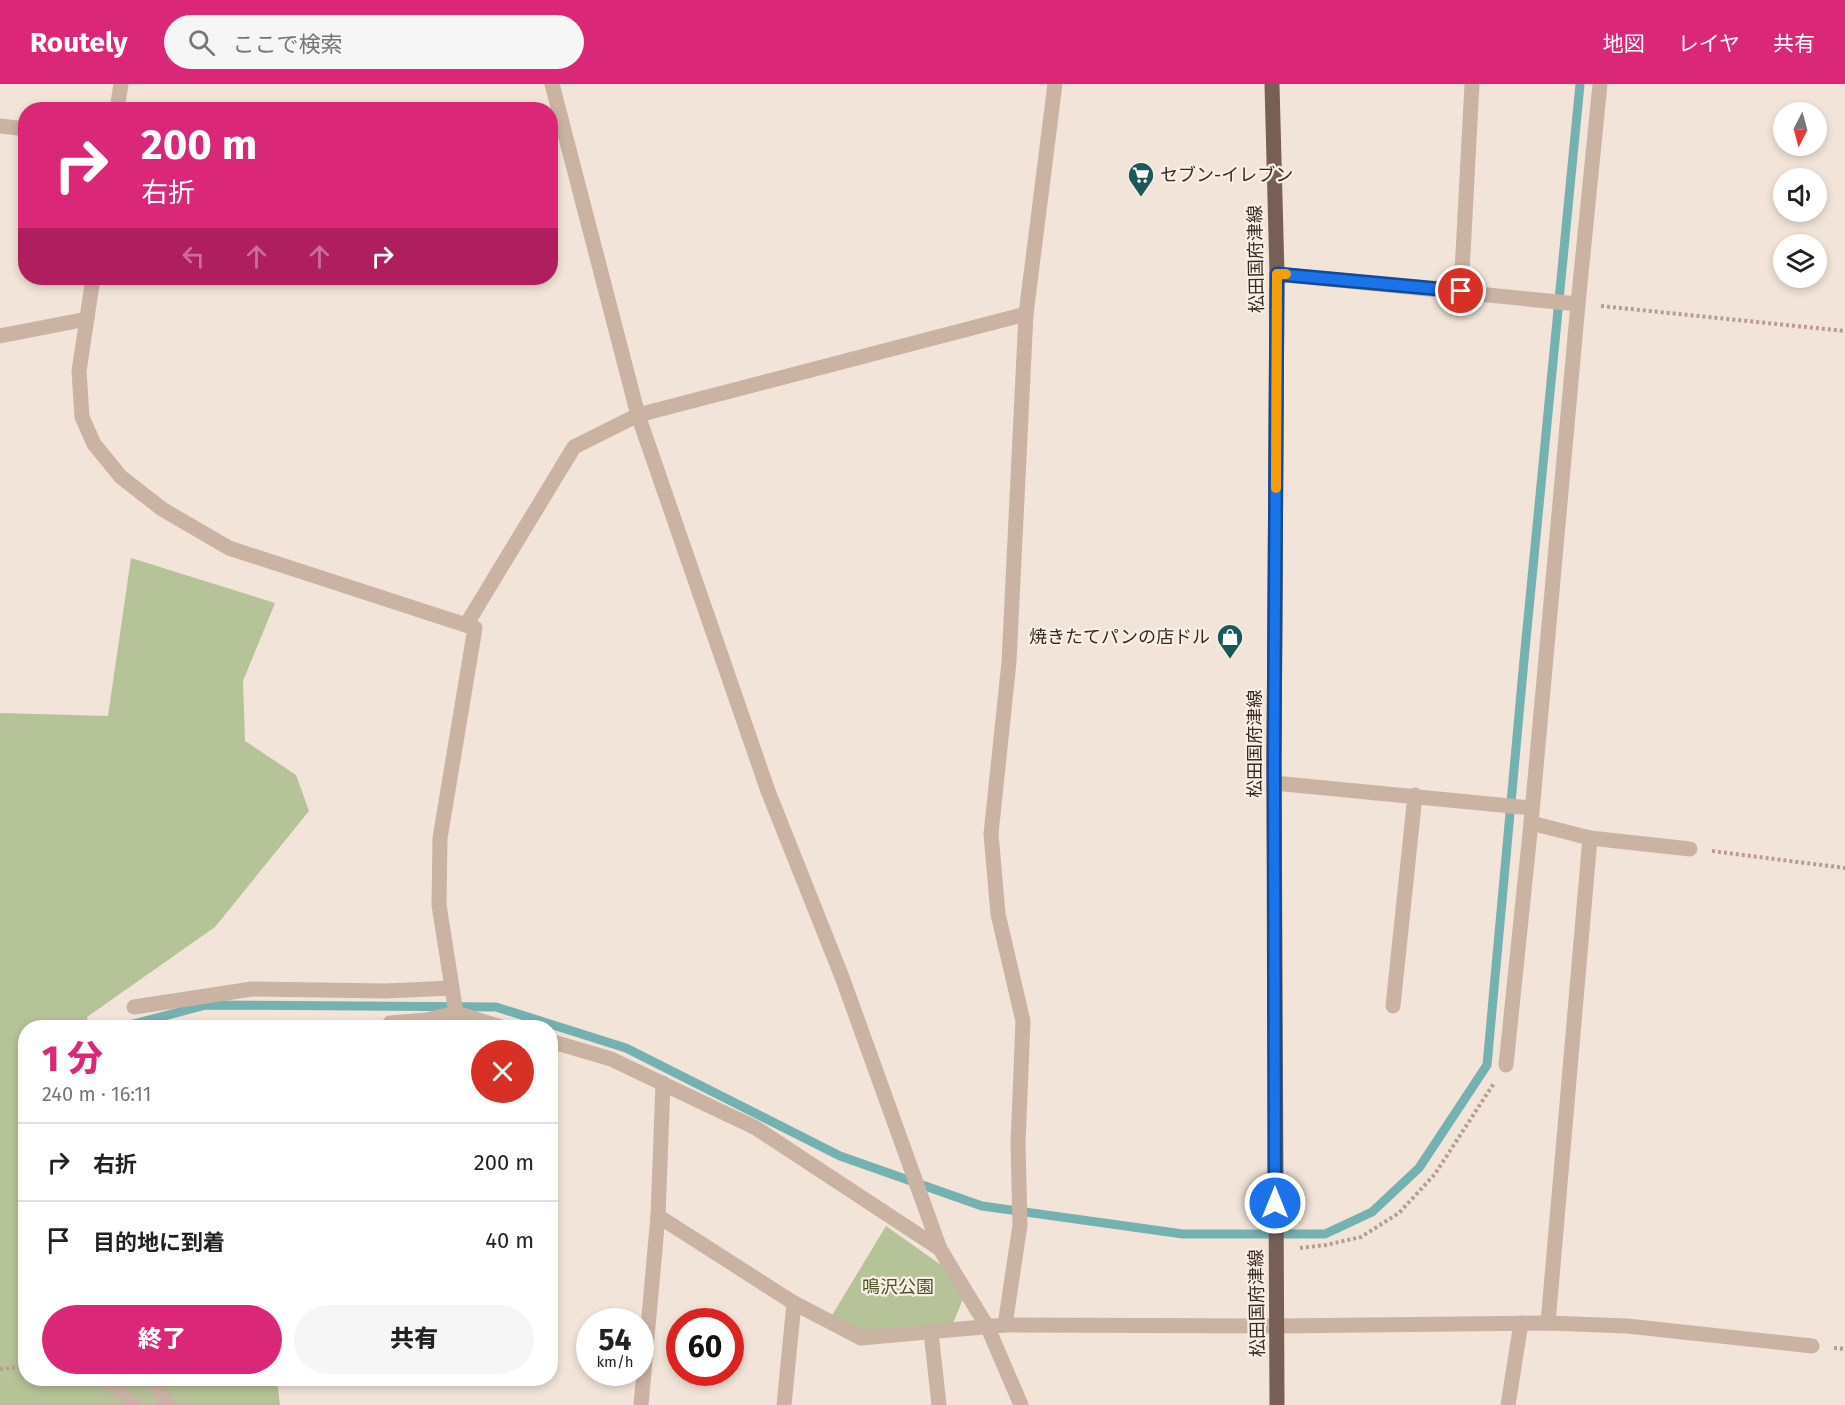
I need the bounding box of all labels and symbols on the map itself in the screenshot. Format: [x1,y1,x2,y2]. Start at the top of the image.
north arrow [1773,102,1827,156]
supermarket icon: セブン-イレブン [1126,160,1156,198]
place label: セブン-イレブン [1160,164,1293,186]
street label: 松田国府津線 [1244,205,1268,313]
pin [1435,265,1486,316]
shop icon: 焼きたてパンの店ドル [1215,622,1245,660]
place label: 焼きたてパンの店ドル [1029,626,1210,648]
street label: 松田国府津線 [1244,690,1266,798]
position arrow [1243,1171,1307,1235]
street label: 松田国府津線 [1245,1249,1269,1357]
park label: 鳴沢公園 [862,1276,934,1298]
speed limit sign: 60 [666,1308,744,1386]

